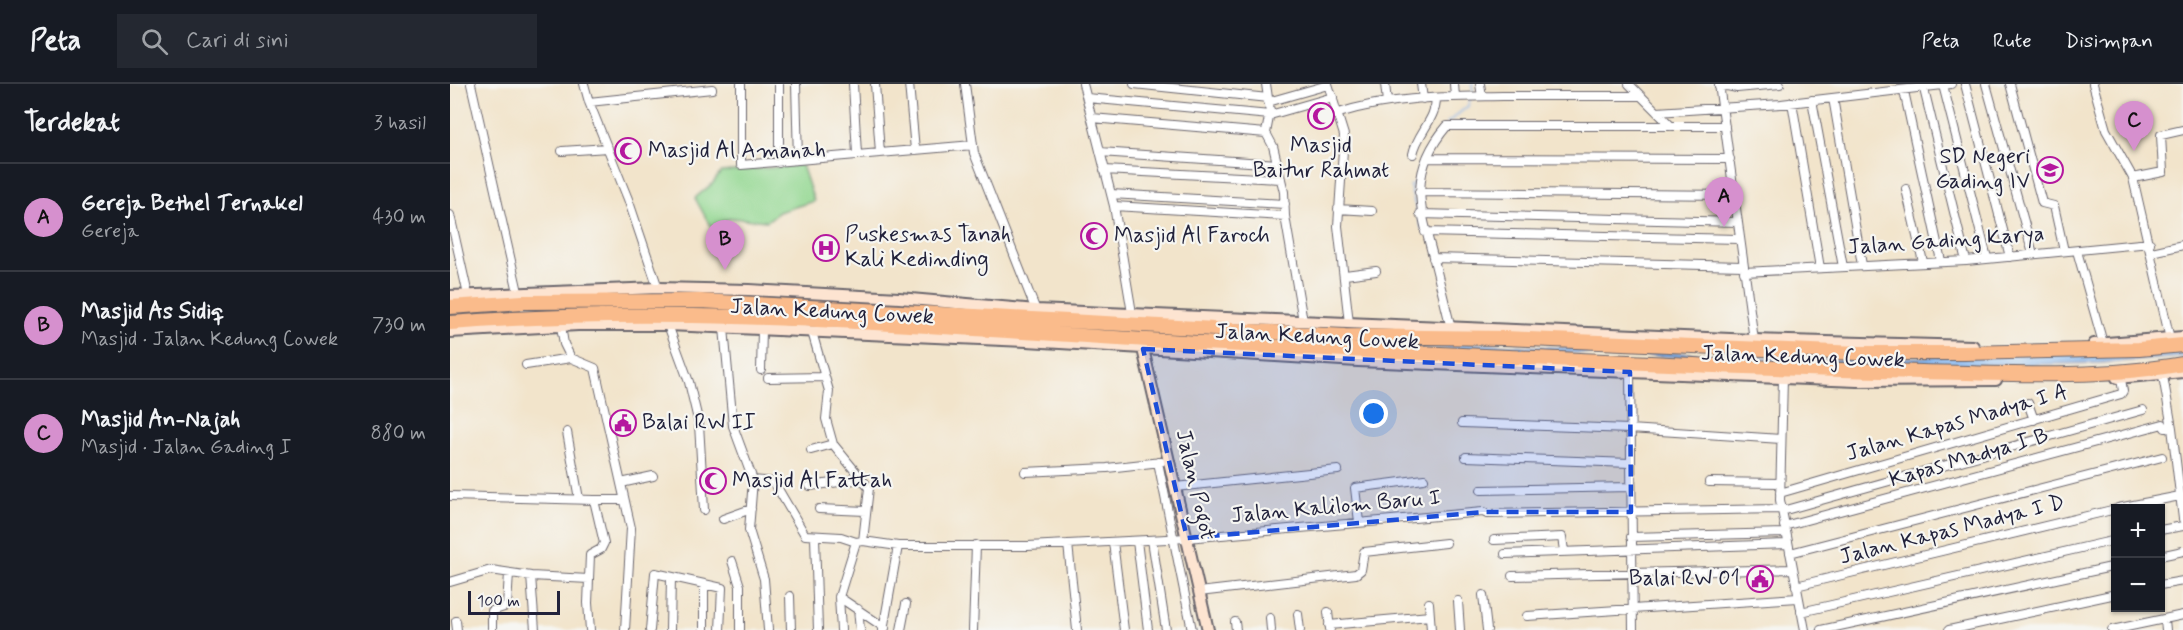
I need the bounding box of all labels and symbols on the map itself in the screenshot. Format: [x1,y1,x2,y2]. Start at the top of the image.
mosque icon: Masjid Baitur Rahmat [1306,101,1336,131]
pin: C [2114,101,2154,151]
place label: Masjid Baitur Rahmat [1253,132,1389,185]
mosque icon: Masjid Al Amanah [613,136,643,166]
place label: Masjid Al Amanah [648,137,826,165]
place label: SD Negeri Gading IV [1935,143,2030,197]
school or university icon: SD Negeri Gading IV [2035,155,2065,185]
pin: A [1704,178,1744,227]
pin: B [706,220,744,270]
street label: Jalan Gading Karya [1847,220,2045,263]
place label: Puskesmas Tanah Kali Kedinding [845,221,1011,277]
mosque icon: Masjid Al Faroch [1079,221,1109,251]
place label: Masjid Al Faroch [1114,222,1270,250]
hospital icon: Puskesmas Tanah Kali Kedinding [811,233,841,263]
street label: Jalan Kedung Cowek [729,293,935,332]
street label: Jalan Kedung Cowek [1214,318,1420,357]
street label: Jalan Kedung Cowek [1701,339,1905,376]
street label: Jalan Kapas Madya I A [1843,378,2071,468]
your location [1359,399,1388,428]
public building icon: Balai RW II [608,408,638,438]
place label: Balai RW II [642,409,756,437]
street label: Kapas Madya I B [1886,422,2052,494]
street label: Jalan Pogot [1166,427,1221,544]
mosque icon: Masjid Al Fattah [698,466,728,496]
place label: Masjid Al Fattah [732,467,892,495]
street label: Jalan Kalilom Baru I [1230,484,1442,530]
street label: Jalan Kapas Madya I D [1837,489,2067,571]
public building icon: Balai RW 01 [1745,564,1775,594]
place label: Balai RW 01 [1629,565,1740,593]
scale bar [468,588,560,616]

